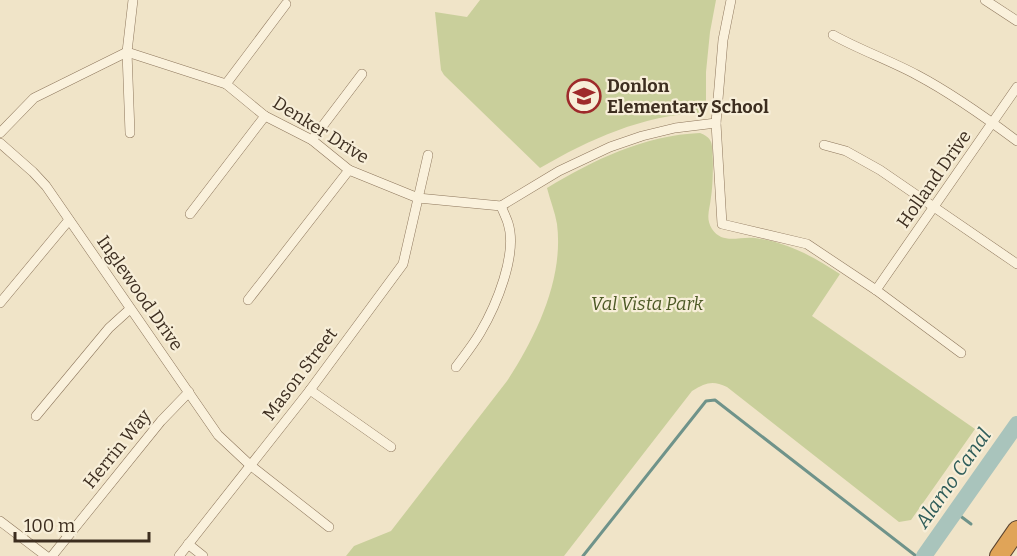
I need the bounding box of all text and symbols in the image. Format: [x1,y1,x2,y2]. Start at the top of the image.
place label: Donlon Elementary School [607,75,769,118]
school or university icon: Donlon Elementary School [566,78,602,114]
street label: Denker Drive [269,92,373,168]
street label: Holland Drive [892,126,976,232]
street label: Inglewood Drive [92,231,188,355]
park label: Val Vista Park [591,293,704,315]
street label: Mason Street [258,323,342,425]
street label: Herrin Way [78,405,156,493]
water label: Alamo Canal [909,424,996,533]
scale bar [15,505,148,543]
text: 100 m [24,515,75,537]

